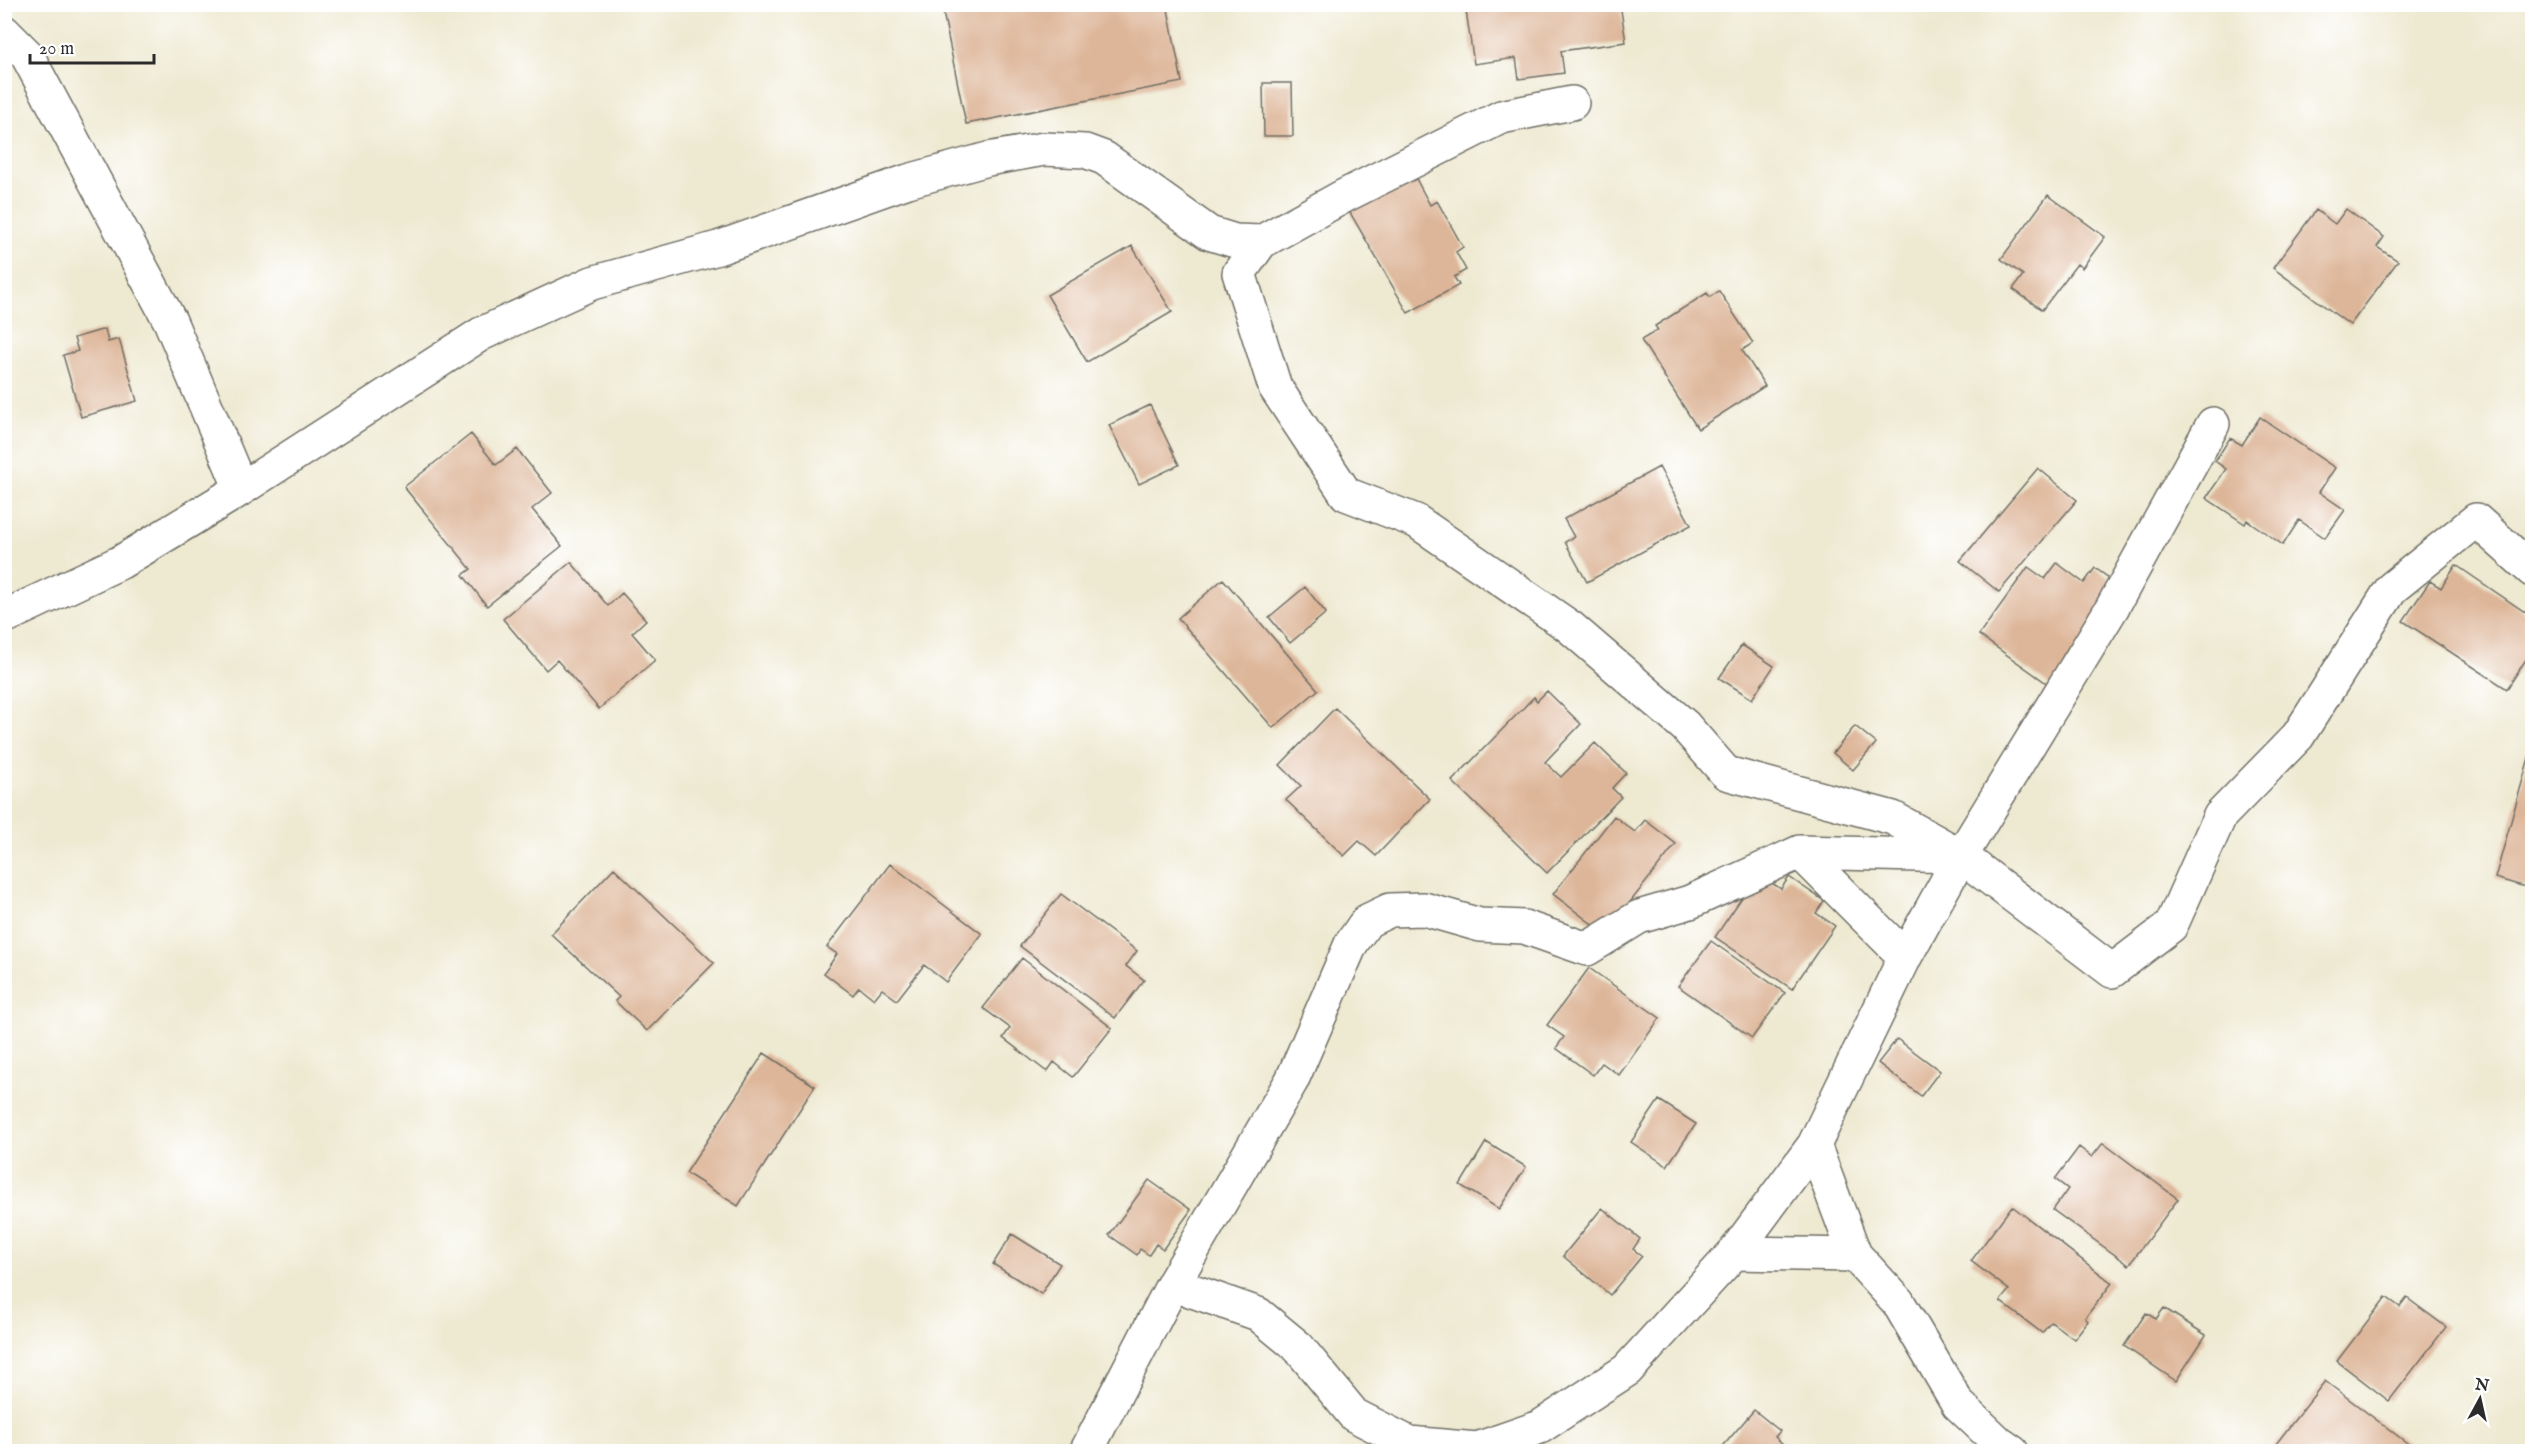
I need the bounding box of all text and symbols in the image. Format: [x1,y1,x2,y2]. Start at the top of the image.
scale bar [30,27,154,65]
text: 20 m [39,38,74,61]
north arrow [2450,1369,2510,1429]
text: N [2473,1375,2490,1397]

